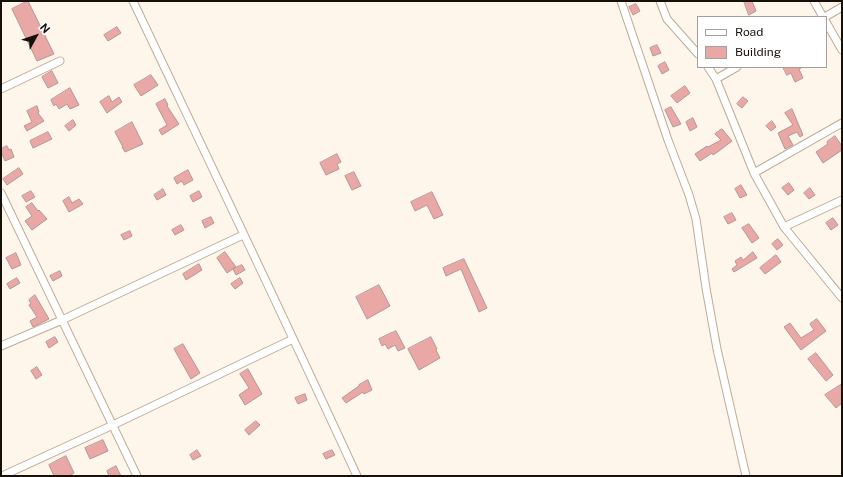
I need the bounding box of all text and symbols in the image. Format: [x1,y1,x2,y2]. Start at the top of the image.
north arrow [16,16,56,56]
legend [697,16,827,68]
text: N [38,21,53,35]
text: Road [735,25,763,39]
text: Building [735,45,781,59]

